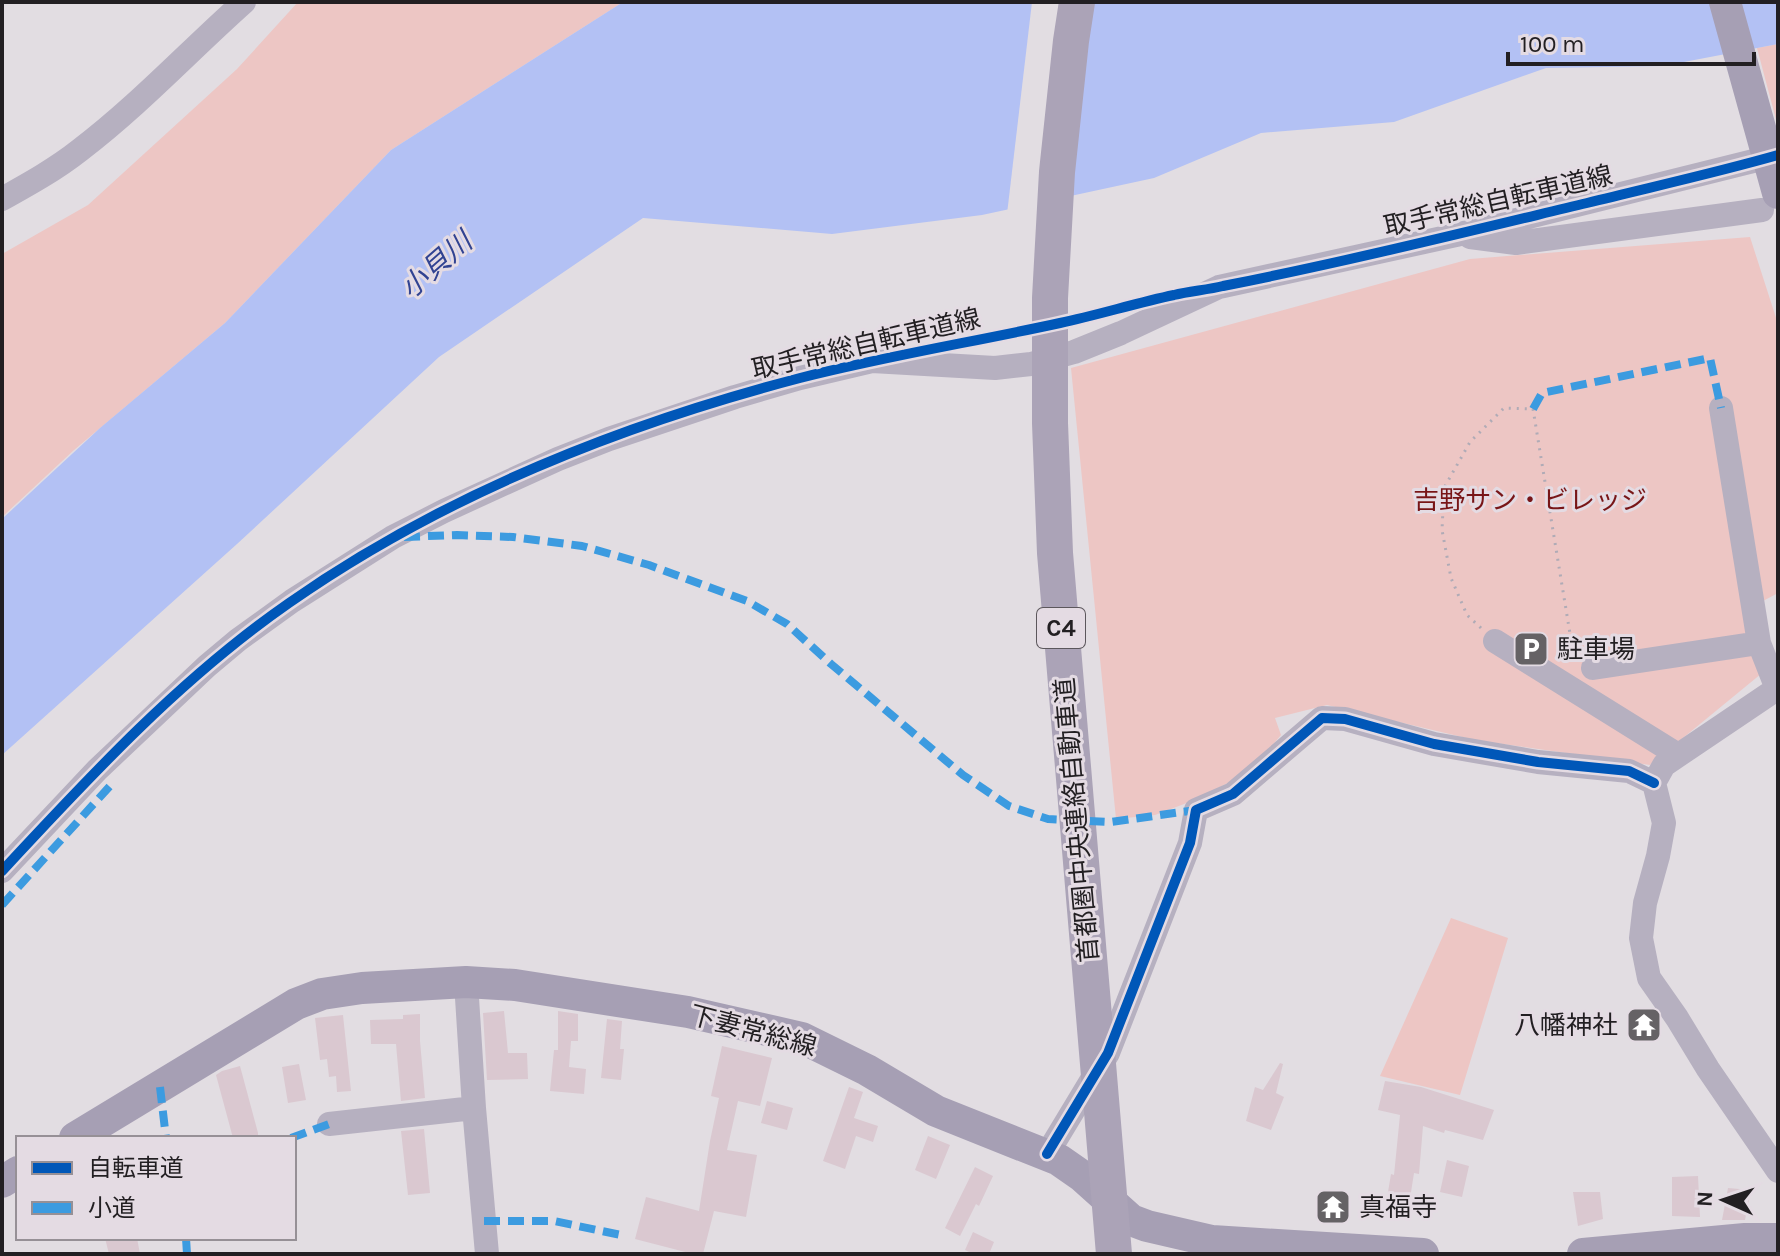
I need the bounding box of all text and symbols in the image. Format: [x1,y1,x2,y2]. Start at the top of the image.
scale bar [1508,16,1754,66]
text: 100 m [1520,30,1585,58]
street label: 取手常総自転車道線 [1381,160,1615,242]
water label: 小貝川 [393,223,481,305]
street label: 取手常総自転車道線 [749,303,983,385]
park label: 吉野サン・ビレッジ [1413,485,1647,516]
road number: C4 [1037,608,1085,648]
parking icon: 駐車場 [1512,630,1550,668]
place label: 駐車場 [1557,634,1635,665]
street label: 首都圏中央連絡自動車道 [1049,676,1105,964]
street label: 下妻常総線 [686,999,820,1063]
temple icon: 八幡神社 [1625,1006,1663,1044]
place label: 八幡神社 [1514,1010,1618,1041]
legend [16,1136,296,1240]
text: 自転車道 [88,1154,184,1182]
north arrow [1684,1160,1764,1240]
temple icon: 真福寺 [1314,1188,1352,1226]
text: N [1692,1190,1718,1208]
place label: 真福寺 [1359,1192,1437,1223]
text: 小道 [88,1194,136,1222]

